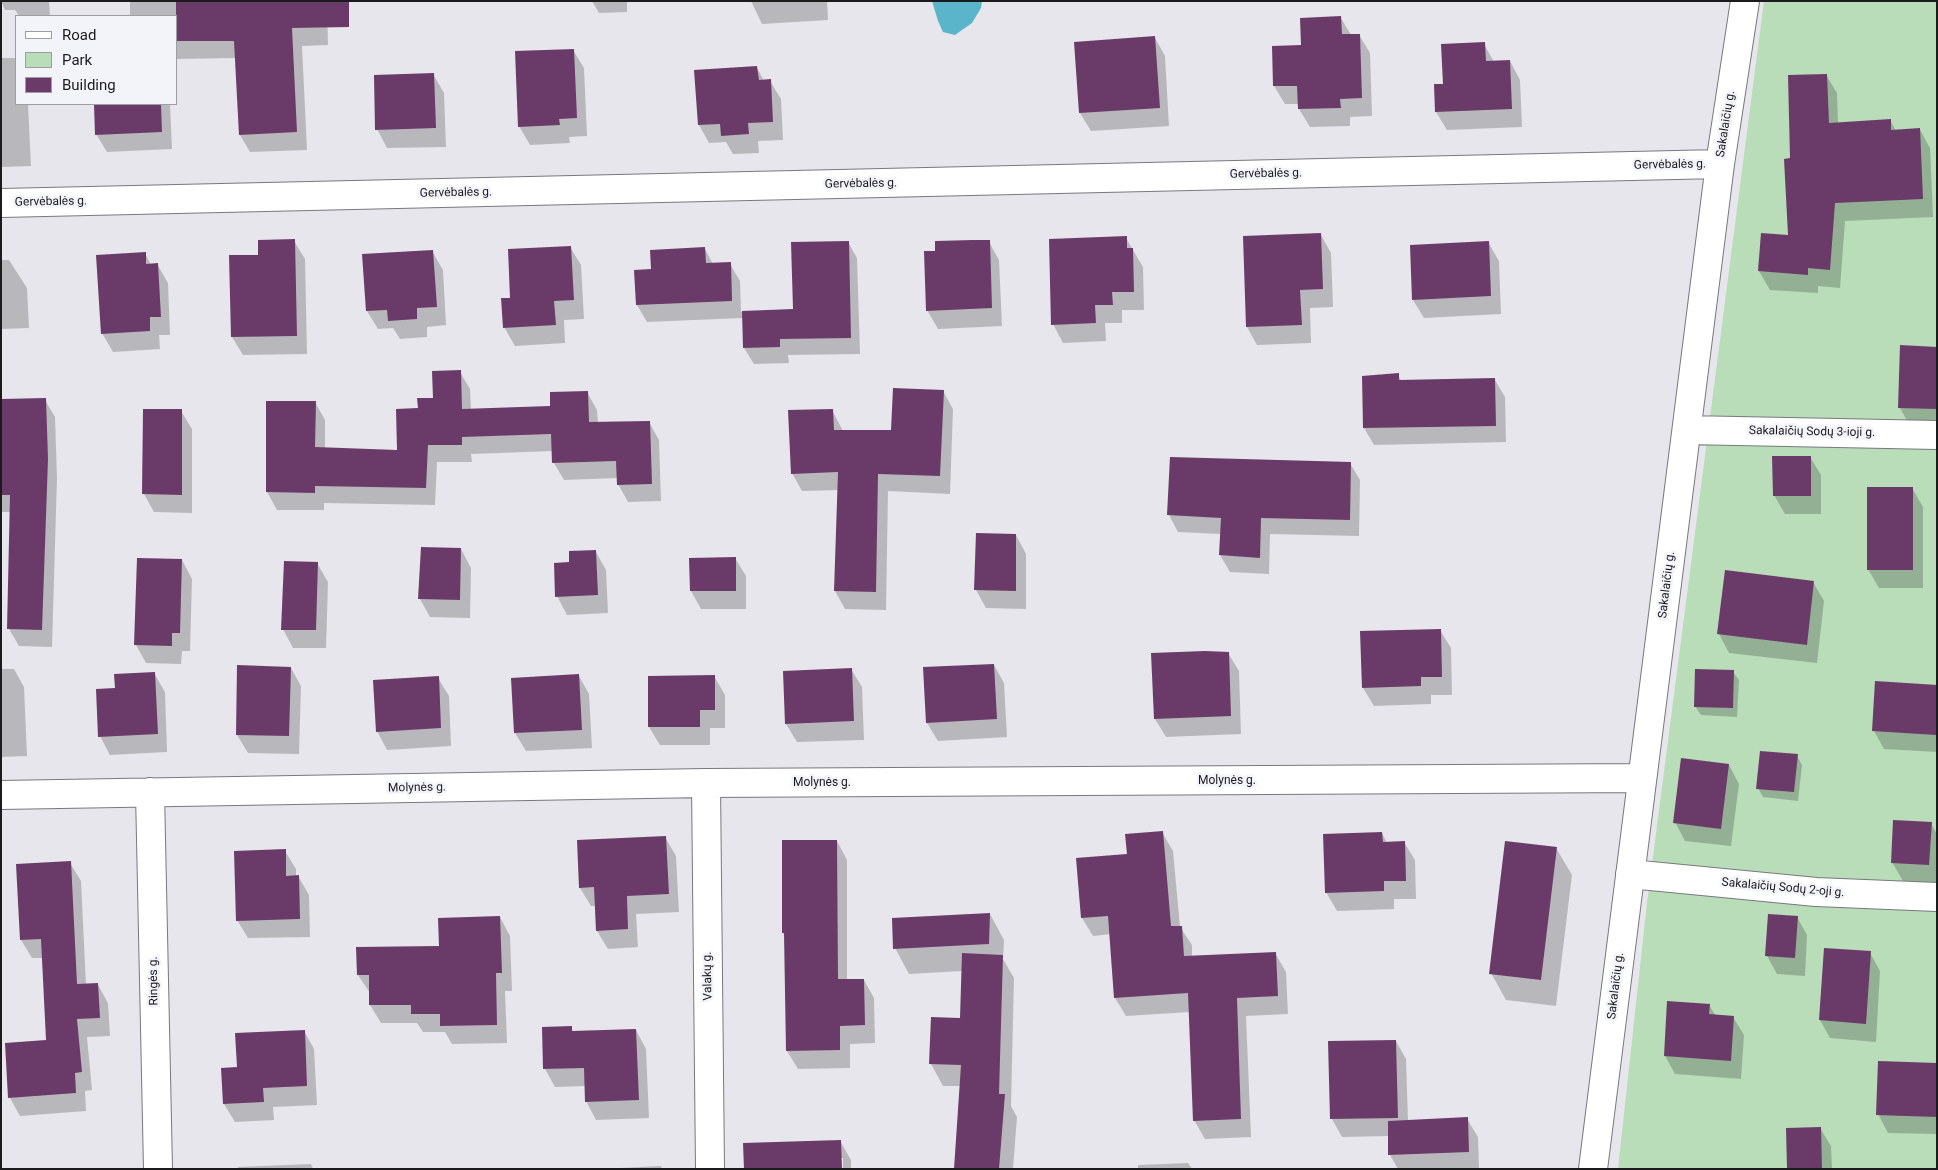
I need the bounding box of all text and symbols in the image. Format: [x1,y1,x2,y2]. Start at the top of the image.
legend [15,15,178,105]
text: Road [62,26,96,44]
text: Park [62,51,92,69]
text: Building [62,76,116,94]
street label: Sakalaičių g. [1714,90,1738,158]
street label: Gervėbalės g. [1634,157,1706,173]
street label: Gervėbalės g. [1230,166,1302,182]
street label: Gervėbalės g. [825,176,897,192]
street label: Gervėbalės g. [420,185,492,201]
street label: Gervėbalės g. [15,194,87,210]
street label: Sakalaičių Sodų 3-ioji g. [1749,424,1875,440]
street label: Sakalaičių g. [1656,551,1678,619]
street label: Molynės g. [1198,774,1256,788]
street label: Molynės g. [793,776,851,790]
street label: Molynės g. [388,780,446,796]
street label: Sakalaičių Sodų 2-oji g. [1721,875,1845,901]
street label: Valakų g. [700,951,716,1001]
street label: Sakalaičių g. [1605,952,1627,1020]
street label: Ringės g. [146,956,162,1006]

